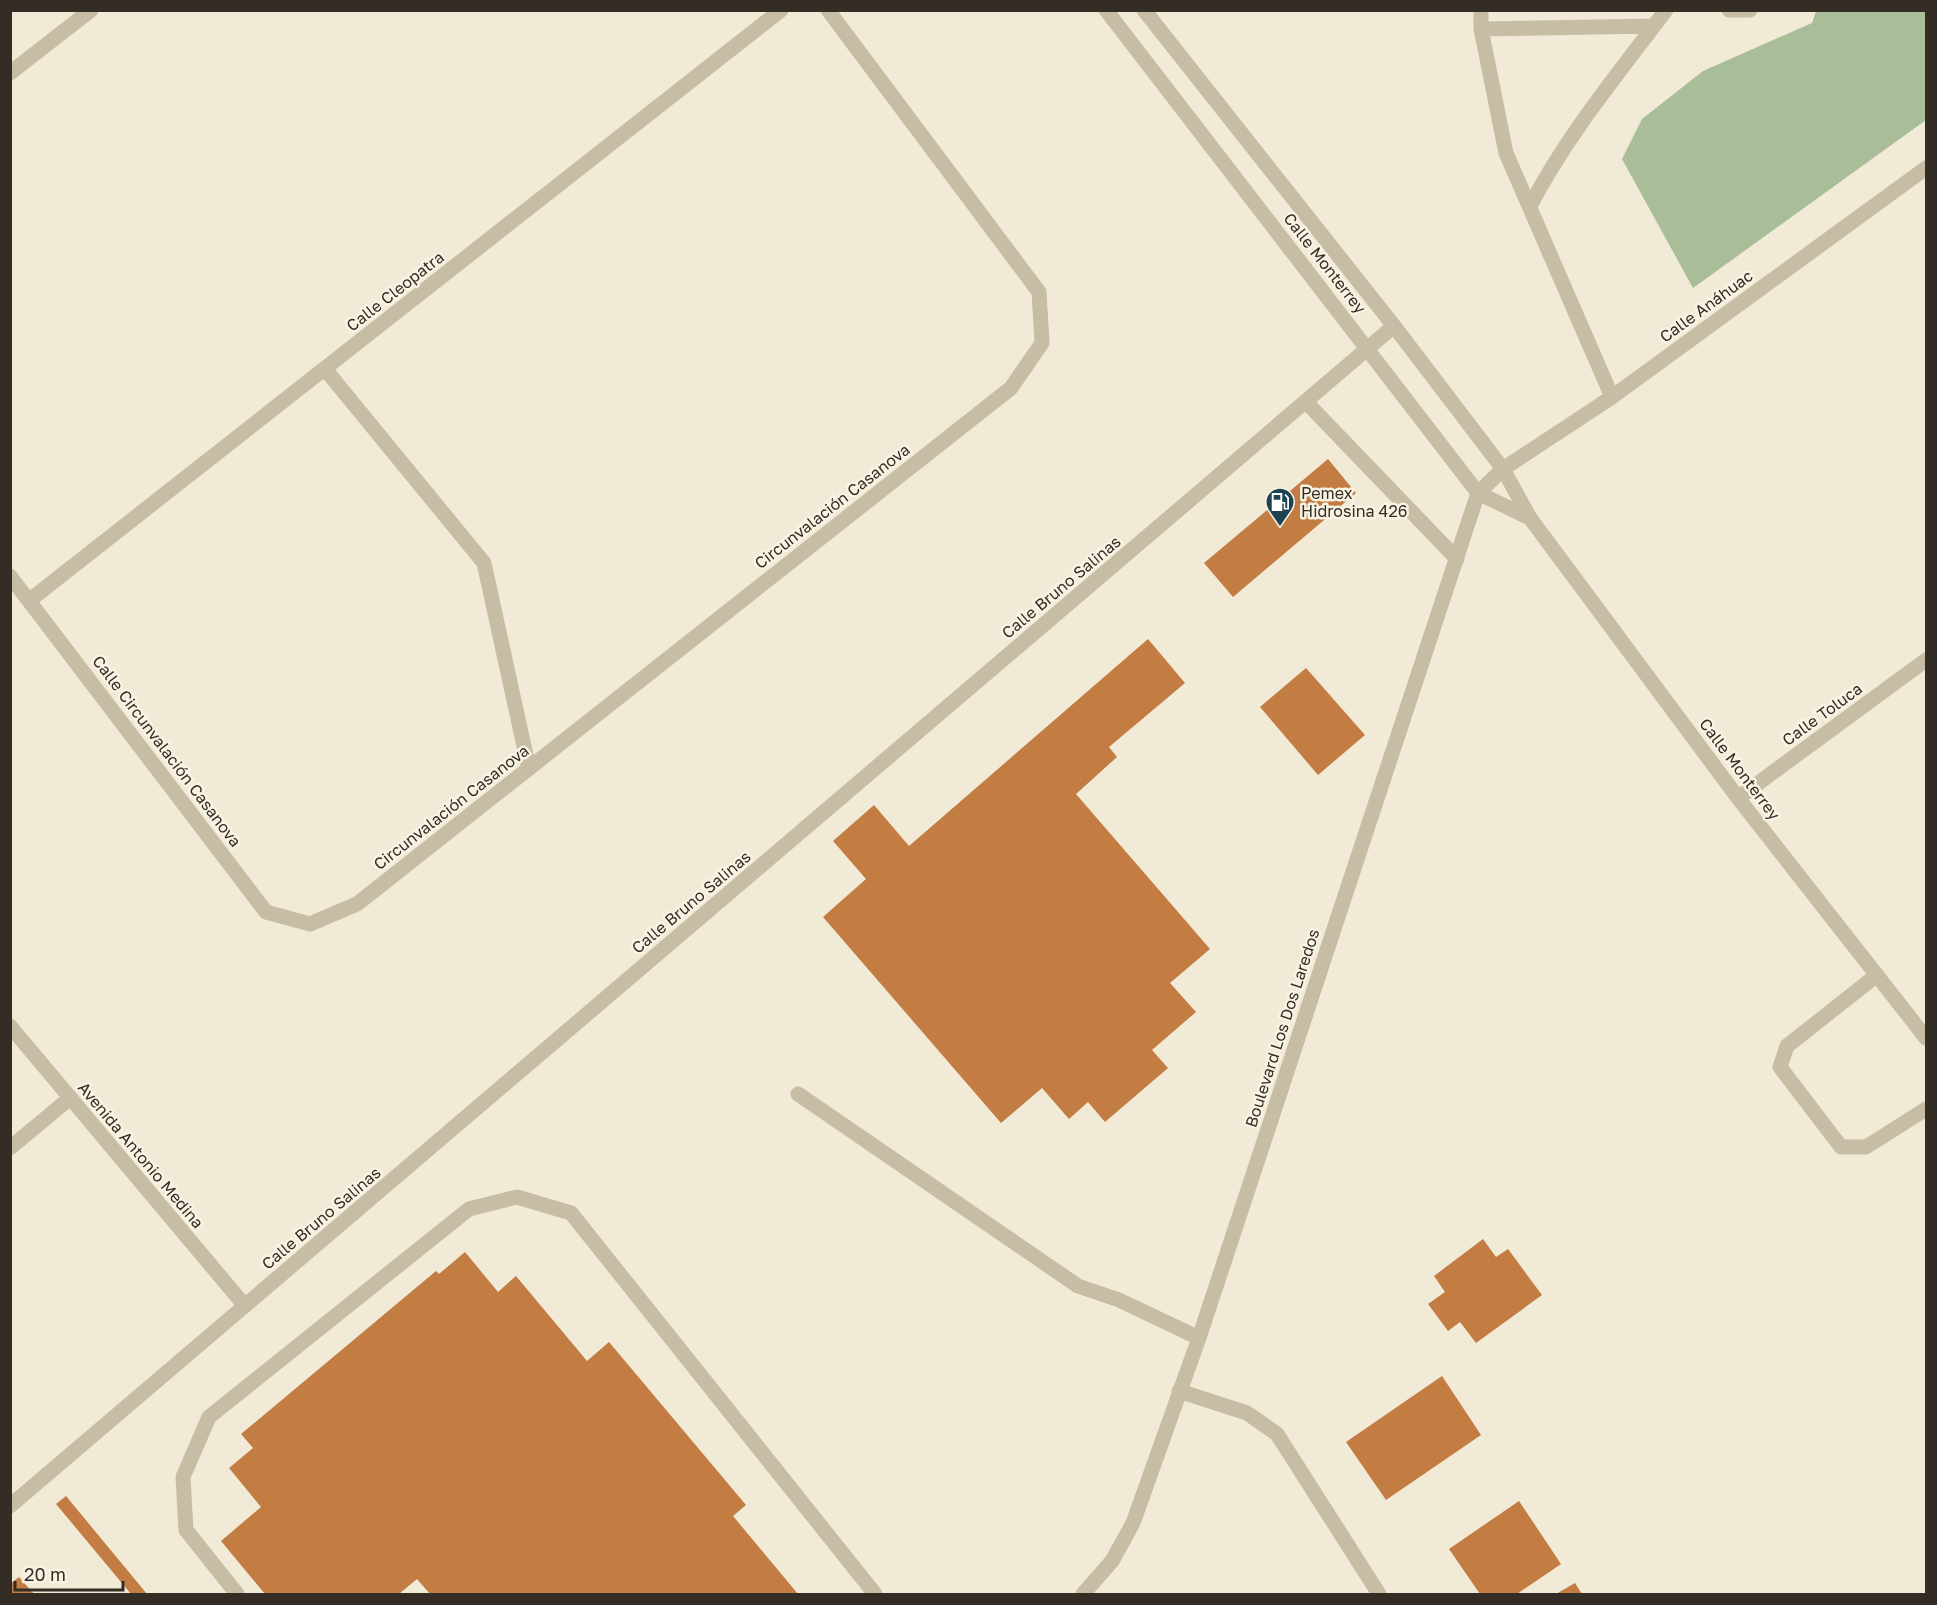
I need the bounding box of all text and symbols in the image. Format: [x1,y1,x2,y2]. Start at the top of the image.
street label: Calle Monterrey [1279,209,1371,317]
street label: Calle Cleopatra [342,247,448,335]
street label: Calle Anáhuac [1656,265,1757,346]
street label: Circunvalación Casanova [750,439,914,573]
place label: Pemex Hidrosina 426 [1301,483,1407,521]
fuel station icon: Pemex Hidrosina 426 [1264,486,1296,528]
street label: Calle Bruno Salinas [997,531,1125,643]
street label: Calle Circunvalación Casanova [88,651,246,851]
street label: Calle Toluca [1778,678,1866,750]
street label: Calle Monterrey [1695,714,1785,824]
street label: Circunvalación Casanova [369,740,533,874]
street label: Calle Bruno Salinas [627,846,755,958]
street label: Boulevard Los Dos Laredos [1240,926,1324,1130]
street label: Avenida Antonio Medina [74,1078,208,1232]
street label: Calle Bruno Salinas [257,1162,385,1274]
scale bar [15,1554,123,1592]
text: 20 m [24,1563,66,1585]

